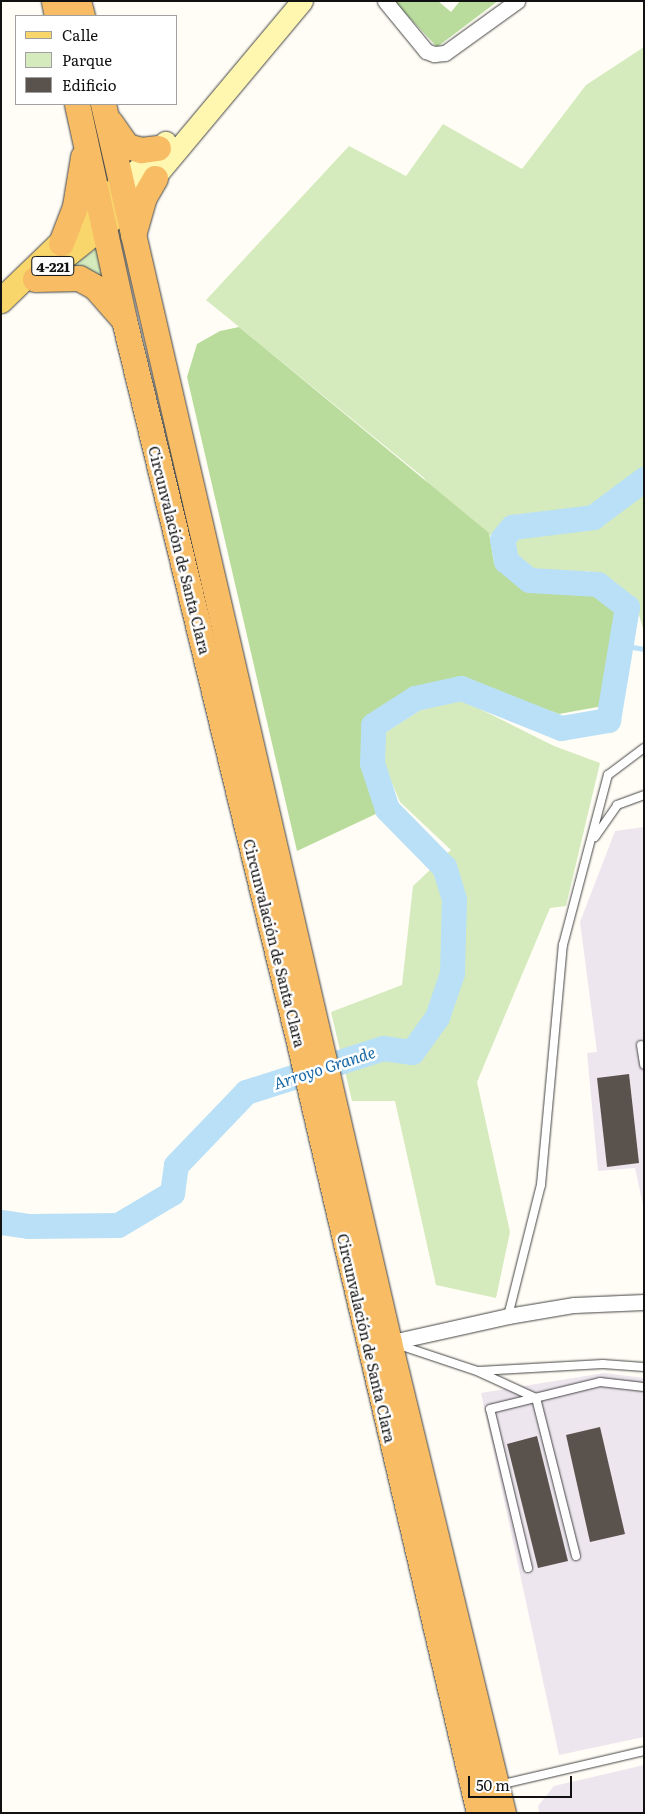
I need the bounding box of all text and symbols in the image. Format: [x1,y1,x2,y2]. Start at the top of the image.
legend [15,15,178,105]
text: Calle [62,23,98,46]
text: Parque [62,48,112,71]
text: Edificio [62,73,117,96]
road number: 4-221 [30,255,76,278]
street label: Circunvalación de Santa Clara [145,444,215,656]
street label: Circunvalación de Santa Clara [240,837,310,1049]
water label: Arroyo Grande [271,1042,377,1092]
street label: Circunvalación de Santa Clara [334,1232,400,1444]
scale bar [470,1766,574,1798]
text: 50 m [476,1773,510,1796]

